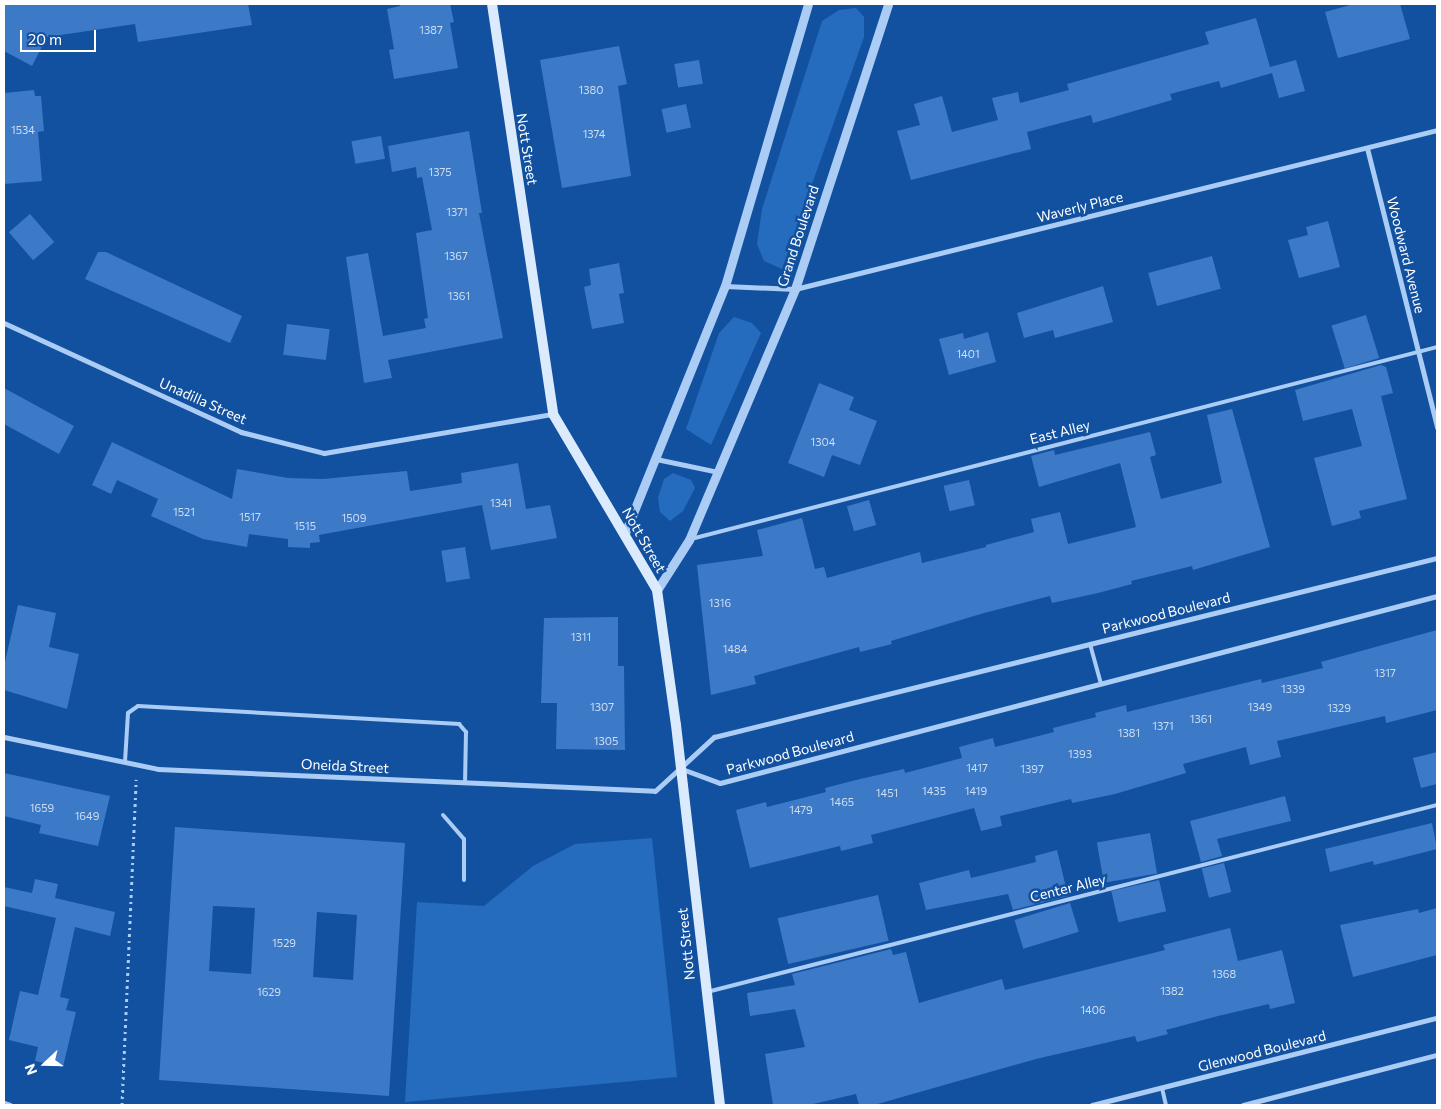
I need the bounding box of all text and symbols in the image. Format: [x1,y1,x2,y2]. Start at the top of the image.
scale bar [22,20,99,52]
house number: 1387 [419,23,443,37]
text: 20 m [28,30,62,48]
house number: 1380 [579,83,603,97]
street label: Nott Street [513,112,541,186]
house number: 1534 [11,123,35,137]
house number: 1374 [583,127,605,141]
house number: 1375 [428,165,452,179]
street label: Grand Boulevard [774,183,822,289]
street label: Waverly Place [1035,188,1125,226]
street label: Woodward Avenue [1383,195,1429,315]
house number: 1371 [446,205,468,219]
house number: 1367 [444,249,468,263]
house number: 1361 [448,289,470,303]
house number: 1401 [956,347,980,361]
street label: Unadilla Street [157,374,249,428]
street label: East Alley [1028,416,1092,448]
house number: 1304 [811,435,835,449]
house number: 1341 [490,496,512,510]
street label: Nott Street [619,504,669,576]
house number: 1521 [173,505,195,519]
house number: 1517 [239,510,261,524]
house number: 1509 [342,511,366,525]
house number: 1515 [294,519,316,533]
street label: Parkwood Boulevard [1100,589,1232,637]
house number: 1316 [709,596,731,610]
house number: 1311 [571,630,591,644]
house number: 1484 [723,642,747,656]
house number: 1317 [1374,666,1396,680]
house number: 1339 [1281,682,1305,696]
house number: 1307 [590,700,614,714]
house number: 1349 [1248,700,1272,714]
house number: 1329 [1327,701,1351,715]
house number: 1361 [1190,712,1212,726]
house number: 1371 [1152,719,1174,733]
house number: 1381 [1118,726,1140,740]
street label: Parkwood Boulevard [724,728,856,778]
house number: 1305 [594,734,618,748]
house number: 1393 [1068,747,1092,761]
street label: Oneida Street [301,755,389,777]
house number: 1417 [966,761,988,775]
house number: 1397 [1020,762,1044,776]
house number: 1435 [922,784,946,798]
house number: 1419 [965,784,987,798]
house number: 1451 [876,786,898,800]
house number: 1465 [830,795,854,809]
house number: 1659 [30,801,54,815]
house number: 1479 [789,803,813,817]
house number: 1649 [75,809,99,823]
street label: Center Alley [1028,870,1108,906]
street label: Nott Street [674,907,698,981]
house number: 1529 [272,936,296,950]
house number: 1368 [1212,967,1236,981]
house number: 1382 [1160,984,1184,998]
house number: 1629 [257,985,281,999]
house number: 1406 [1080,1003,1106,1017]
street label: Glenwood Boulevard [1196,1027,1328,1075]
north arrow [20,1039,70,1089]
text: N [21,1062,40,1078]

